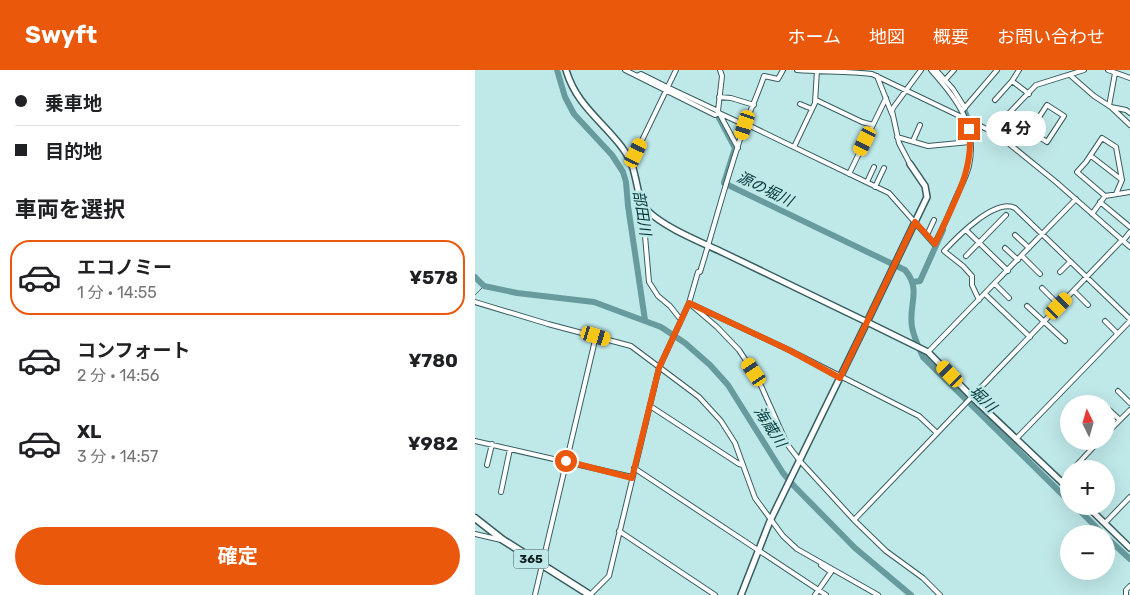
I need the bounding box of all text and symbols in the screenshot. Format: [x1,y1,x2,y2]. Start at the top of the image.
text: Swyft [25,21,97,49]
text: ホーム [788,26,841,48]
text: 地図 [869,26,905,48]
text: 概要 [933,26,969,48]
text: お問い合わせ [997,26,1105,48]
text: 乗車地 [45,92,102,115]
car [733,108,756,142]
callout: 4 分 [987,112,1047,146]
route end [958,118,980,140]
text: 4 分 [1001,119,1031,138]
car [851,124,878,158]
car [622,136,649,170]
text: 目的地 [45,140,102,163]
water label: 源の堀川 [734,168,798,211]
water label: 部田川 [630,189,655,239]
text: 車両を選択 [15,196,125,223]
icon: car [17,255,62,300]
text: エコノミー [77,256,172,279]
text: ¥578 [409,266,458,289]
text: 1 分 · 14:55 [77,283,157,302]
car [1043,290,1074,322]
car [579,324,612,348]
icon: car [17,338,62,383]
text: コンフォート [77,339,190,362]
text: ¥780 [408,349,458,372]
car [739,355,768,389]
car [934,358,965,390]
text: 2 分 · 14:56 [77,366,159,385]
water label: 堀川 [966,382,1001,417]
north arrow [1060,395,1115,450]
map controls [1060,395,1115,580]
water label: 海蔵川 [750,403,791,452]
text: XL [77,420,101,443]
icon: car [17,421,62,466]
text: ¥982 [408,432,458,455]
text: 3 分 · 14:57 [77,447,158,466]
route start [555,450,577,472]
button: + [1060,460,1115,515]
button: − [1060,525,1115,580]
button: 確定 [15,527,460,585]
road number: 365 [513,549,549,568]

